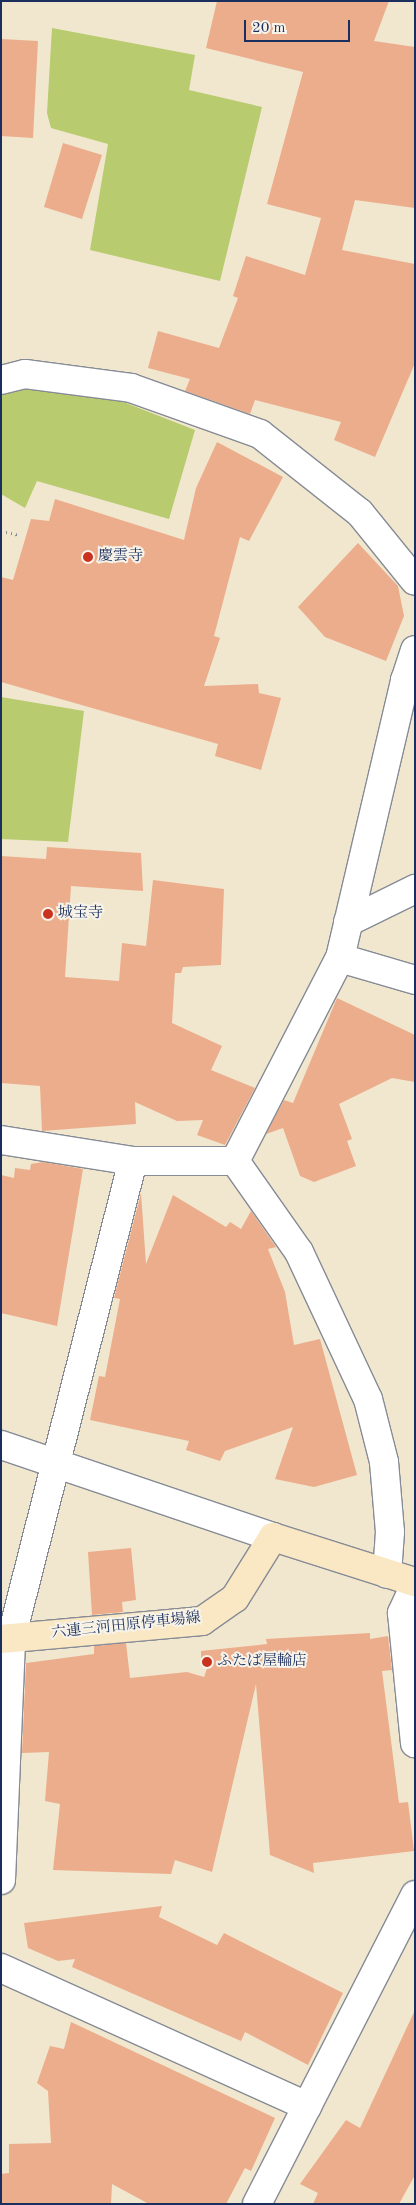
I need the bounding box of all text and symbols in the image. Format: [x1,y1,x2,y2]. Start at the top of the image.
scale bar [246,10,352,42]
text: 20 m [252,21,286,36]
place label: 慶雲寺 [98,548,143,566]
marker: 慶雲寺 [82,551,94,563]
place label: 城宝寺 [58,905,103,923]
marker: 城宝寺 [42,908,54,920]
street label: 六連三河田原停車場線 [50,1609,202,1643]
place label: ふたば屋輪店 [217,1653,307,1671]
marker: ふたば屋輪店 [201,1656,213,1668]

